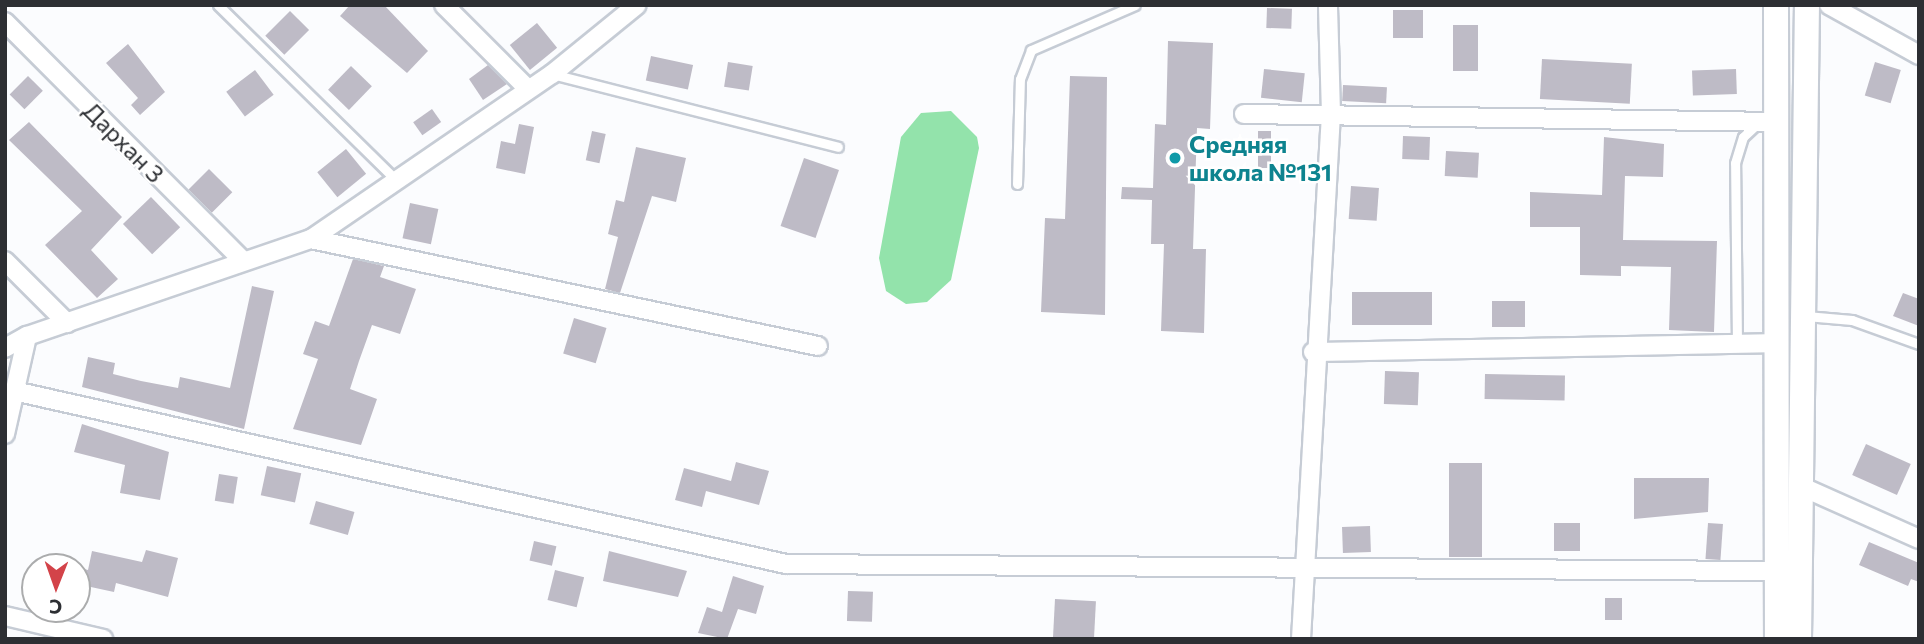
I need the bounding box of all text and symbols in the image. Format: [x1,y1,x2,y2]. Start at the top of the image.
street label: Дархан 3 [78,96,170,188]
place label: Средняя школа №131 [1189,130,1332,186]
marker: Средняя школа №131 [1167,150,1183,166]
north arrow [21,553,91,623]
text: С [49,596,62,619]

